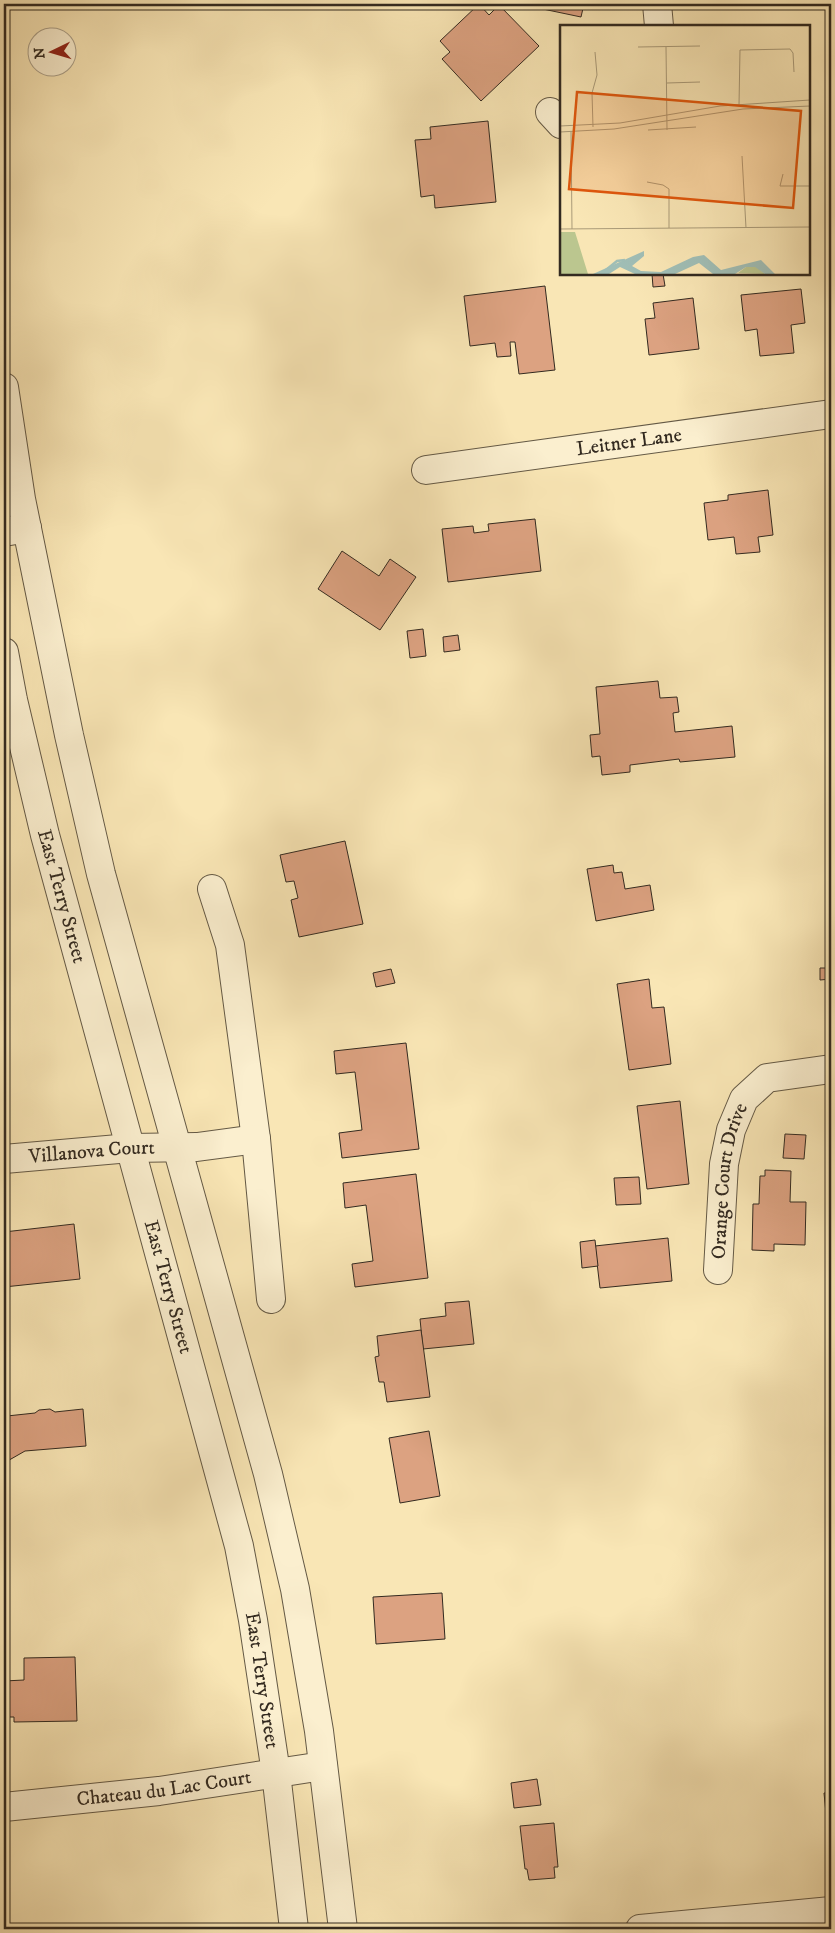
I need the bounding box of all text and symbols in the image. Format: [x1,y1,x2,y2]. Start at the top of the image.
inset map [560,25,810,275]
north arrow [28,28,78,78]
text: N [31,46,50,60]
street label: Leitner Lane [575,422,683,462]
street label: East Terry Street [32,827,92,966]
street label: Orange Court Drive [706,1099,753,1260]
street label: Villanova Court [27,1135,155,1169]
street label: East Terry Street [138,1217,198,1357]
street label: East Terry Street [239,1610,285,1750]
street label: Chateau du Lac Court [75,1765,253,1812]

